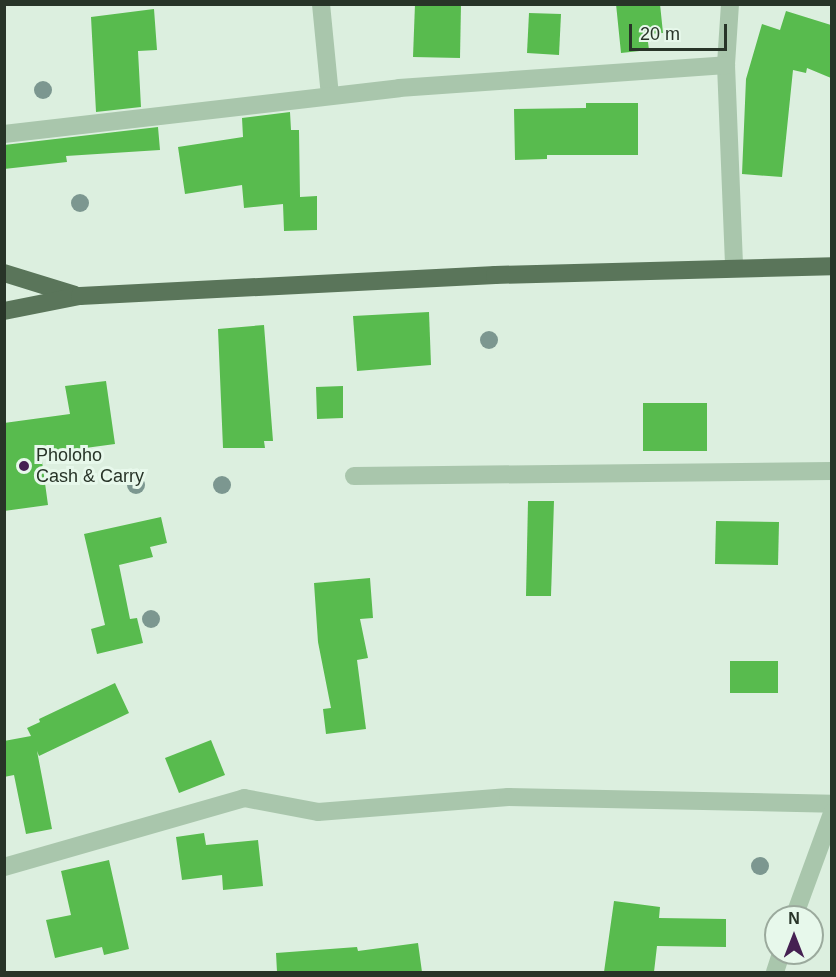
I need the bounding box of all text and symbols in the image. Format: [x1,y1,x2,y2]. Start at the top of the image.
scale bar [632,12,730,50]
text: 20 m [640,24,680,44]
place label: Pholoho Cash & Carry [36,445,144,488]
marker: Pholoho Cash & Carry [17,459,31,473]
north arrow [764,905,824,965]
text: N [788,910,800,927]

